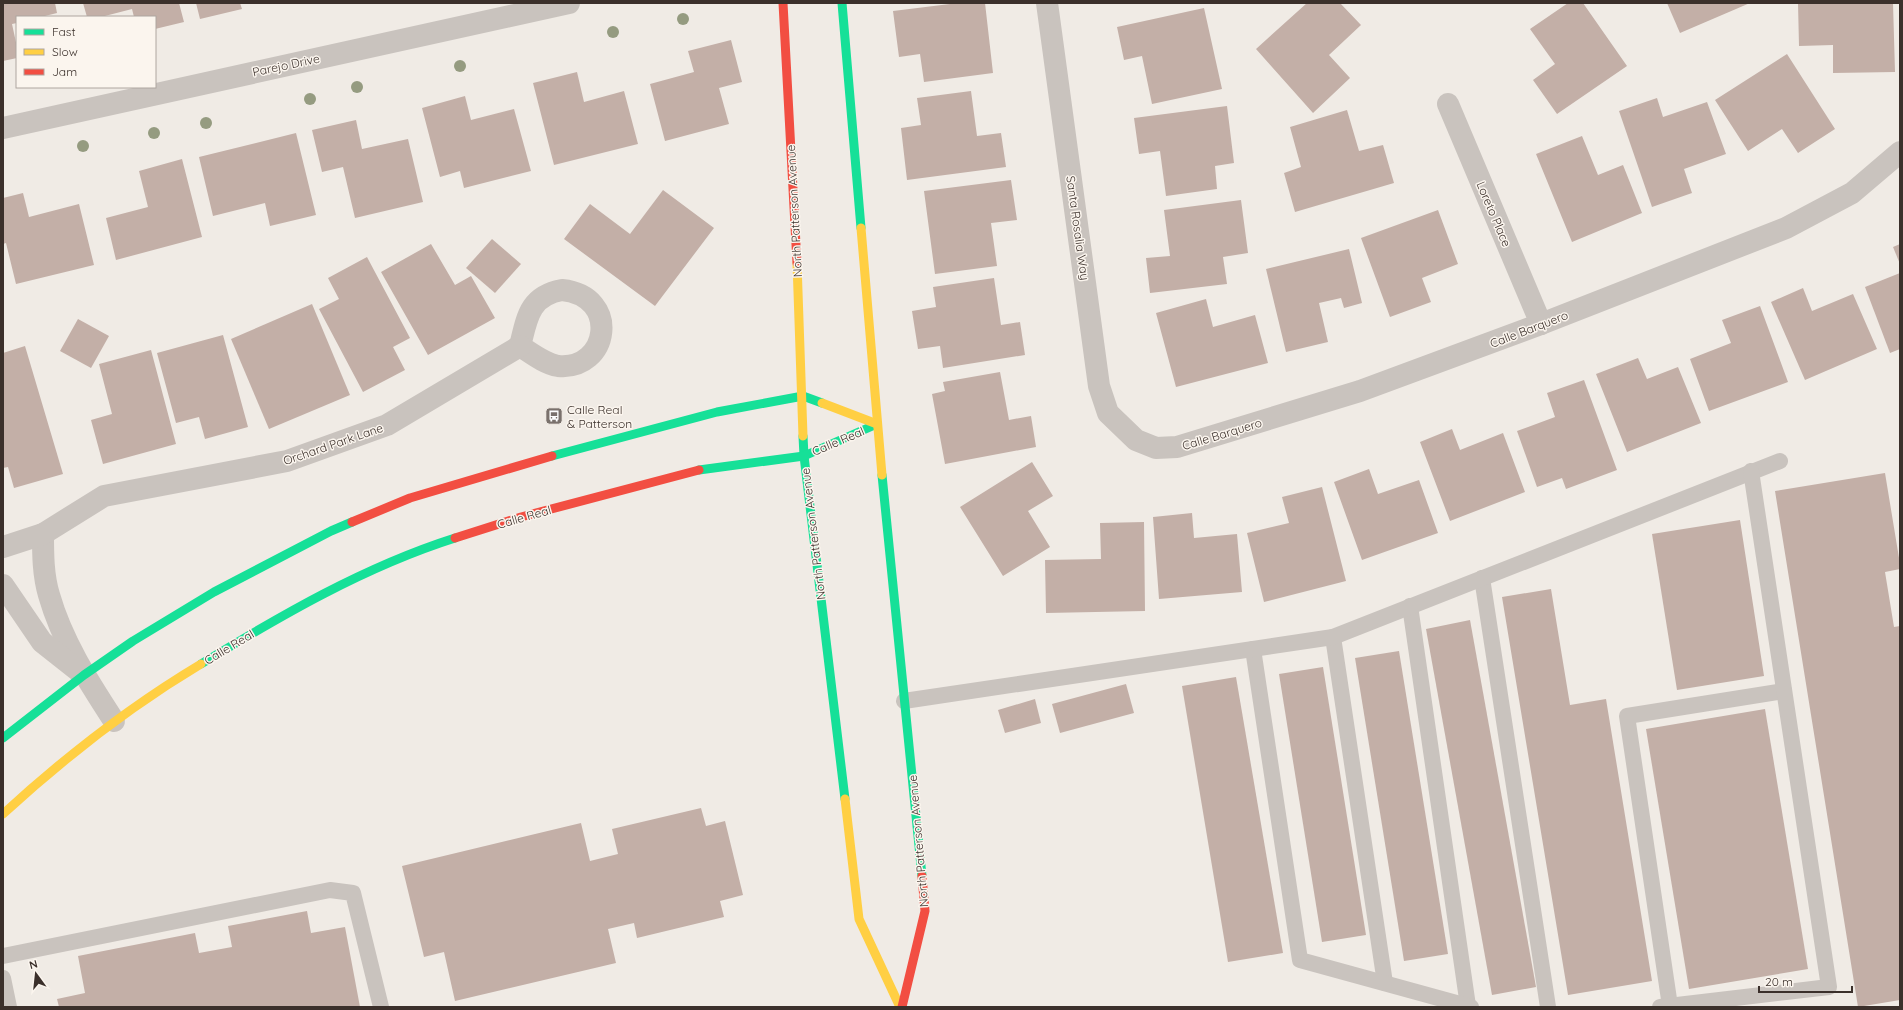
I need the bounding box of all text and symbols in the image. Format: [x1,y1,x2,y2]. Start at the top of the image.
legend [16,16,156,88]
text: Fast [52,24,76,39]
text: Slow [52,44,78,59]
street label: Parejo Drive [251,51,321,79]
text: Jam [52,64,77,79]
street label: North Patterson Avenue [783,144,805,278]
street label: Santa Rosalia Way [1063,175,1093,281]
street label: Loreto Place [1474,179,1515,249]
street label: Calle Barquero [1488,307,1570,351]
place label: Calle Real & Patterson [567,402,632,431]
bus stop icon: Calle Real & Patterson [544,406,564,426]
street label: Calle Barquero [1180,415,1264,453]
street label: Orchard Park Lane [281,420,385,468]
street label: Calle Real [810,423,866,459]
street label: North Patterson Avenue [797,467,829,601]
street label: Calle Real [495,502,553,532]
street label: Calle Real [201,626,257,668]
street label: North Patterson Avenue [905,774,931,908]
north arrow [16,954,56,994]
text: N [28,957,39,972]
scale bar [1759,968,1852,994]
text: 20 m [1765,974,1793,989]

